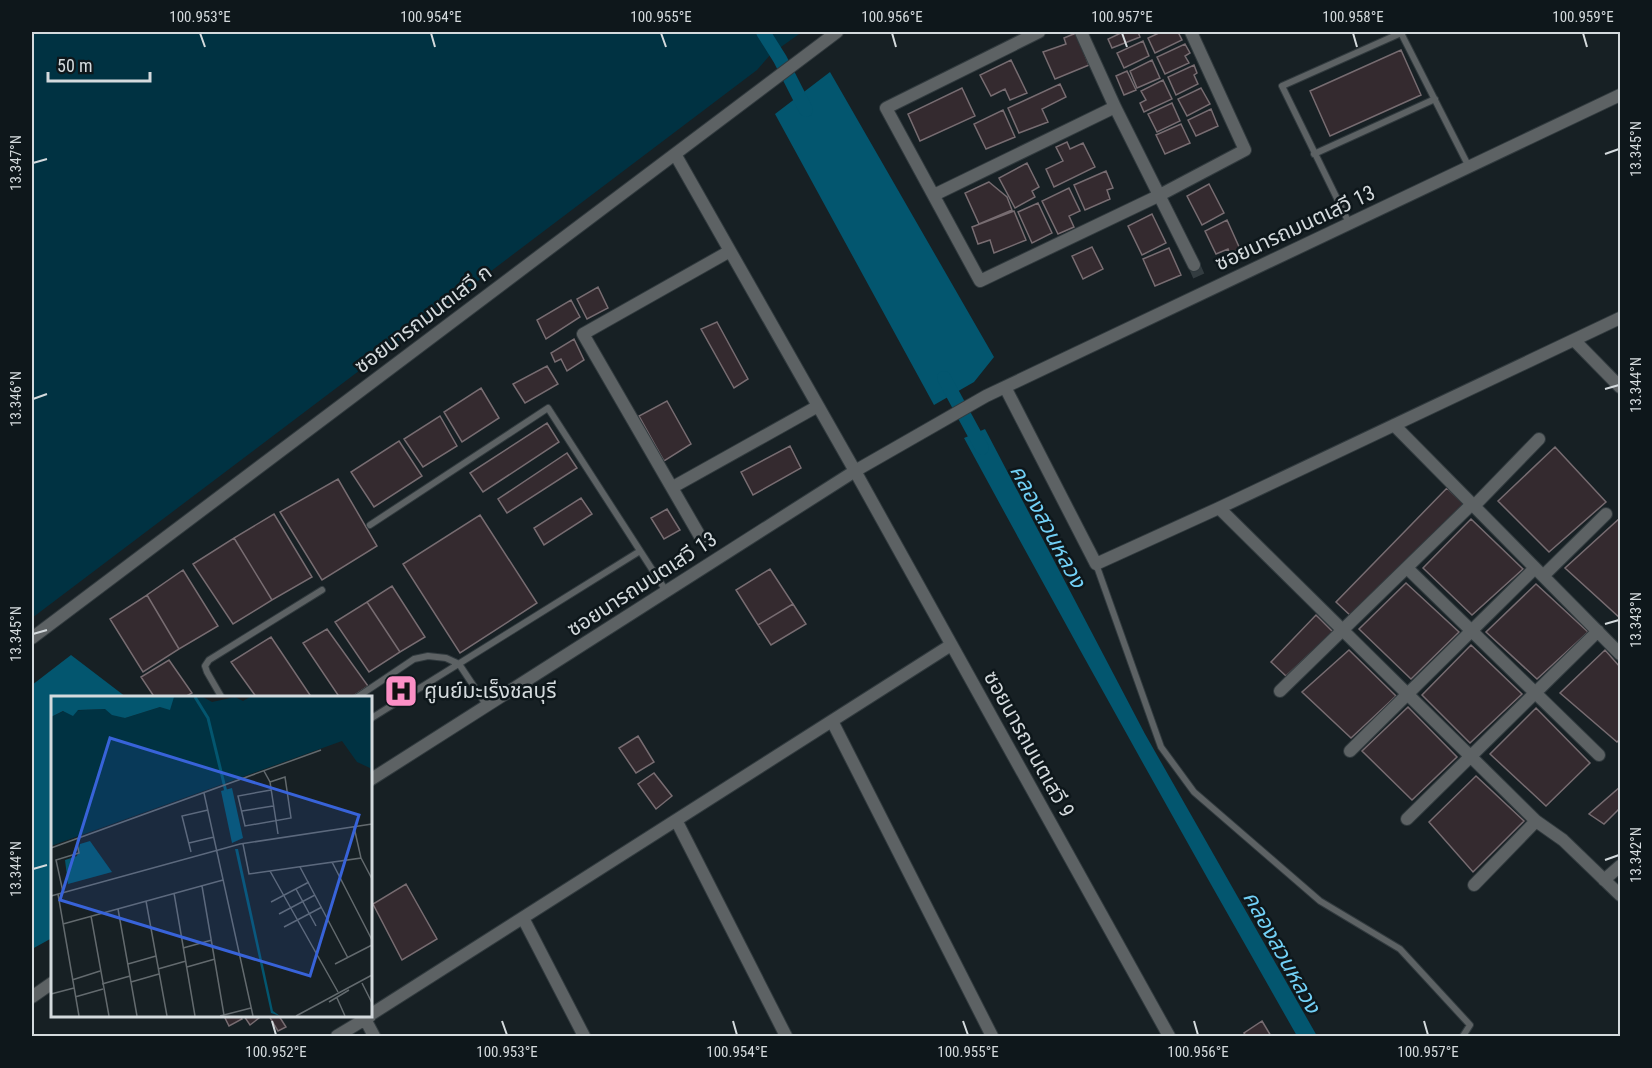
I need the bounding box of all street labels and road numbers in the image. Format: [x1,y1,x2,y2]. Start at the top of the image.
street label: ซอยนารถมนตเสวี 13 [1211,180,1379,276]
street label: ซอยนารถมนตเสวี ก [350,260,496,378]
street label: ซอยนารถมนตเสวี 13 [563,527,721,641]
street label: ซอยนารถมนตเสวี 9 [979,667,1079,821]

